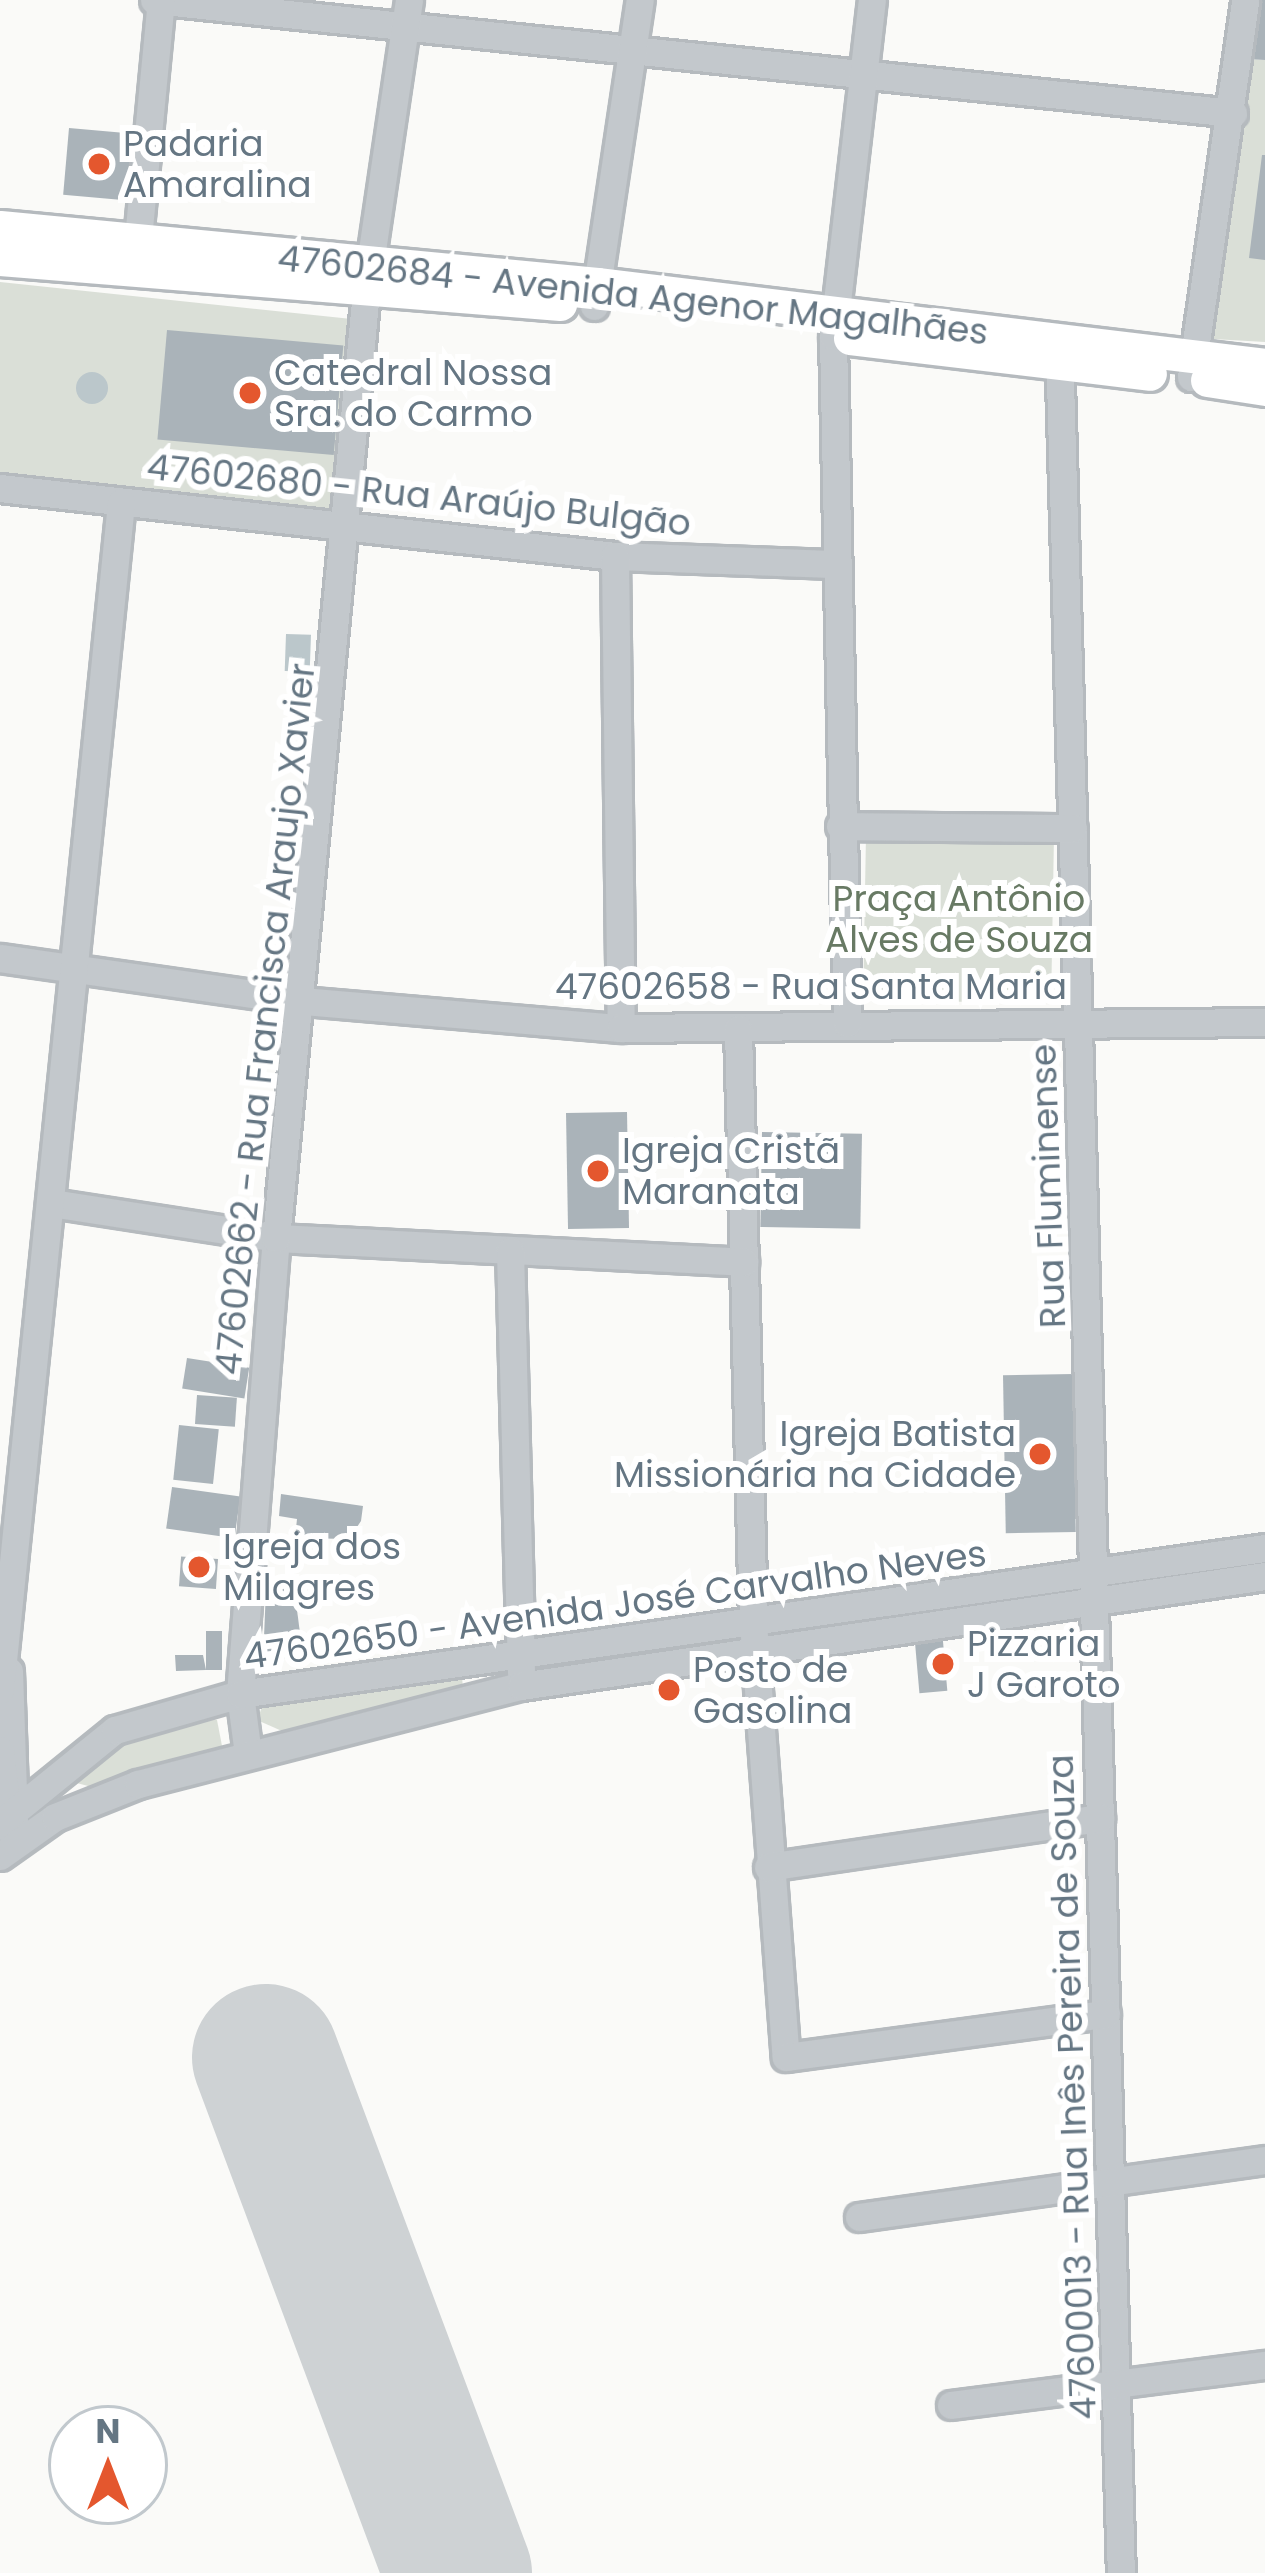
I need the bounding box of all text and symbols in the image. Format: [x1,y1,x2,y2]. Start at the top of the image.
place label: Padaria Amaralina [123,121,312,206]
marker: Padaria Amaralina [86,151,112,177]
street label: 47602684 - Avenida Agenor Magalhães [276,236,990,354]
place label: Catedral Nossa Sra. do Carmo [274,350,552,435]
marker: Catedral Nossa Sra. do Carmo [237,380,263,406]
street label: 47602680 - Rua Araújo Bulgão [145,445,693,545]
street label: 47602662 - Rua Francisca Araujo Xavier [206,661,324,1377]
park label: Praça Antônio Alves de Souza [825,876,1093,961]
street label: 47602658 - Rua Santa Maria [555,965,1067,1009]
street label: Rua Fluminense [1021,1043,1075,1329]
place label: Igreja Cristã Maranata [622,1128,840,1213]
marker: Igreja Cristã Maranata [585,1158,611,1184]
place label: Igreja Batista Missionária na Cidade [614,1411,1016,1496]
marker: Igreja Batista Missionária na Cidade [1027,1441,1053,1467]
place label: Igreja dos Milagres [223,1524,401,1609]
street label: 47602650 - Avenida José Carvalho Neves [241,1531,989,1679]
marker: Igreja dos Milagres [186,1554,212,1580]
place label: Pizzaria J Garoto [967,1621,1121,1706]
place label: Posto de Gasolina [693,1647,852,1732]
marker: Pizzaria J Garoto [930,1651,956,1677]
marker: Posto de Gasolina [656,1677,682,1703]
street label: 47600013 - Rua Inês Pereira de Souza [1039,1754,1105,2420]
north arrow [48,2405,168,2525]
text: N [96,2408,120,2455]

